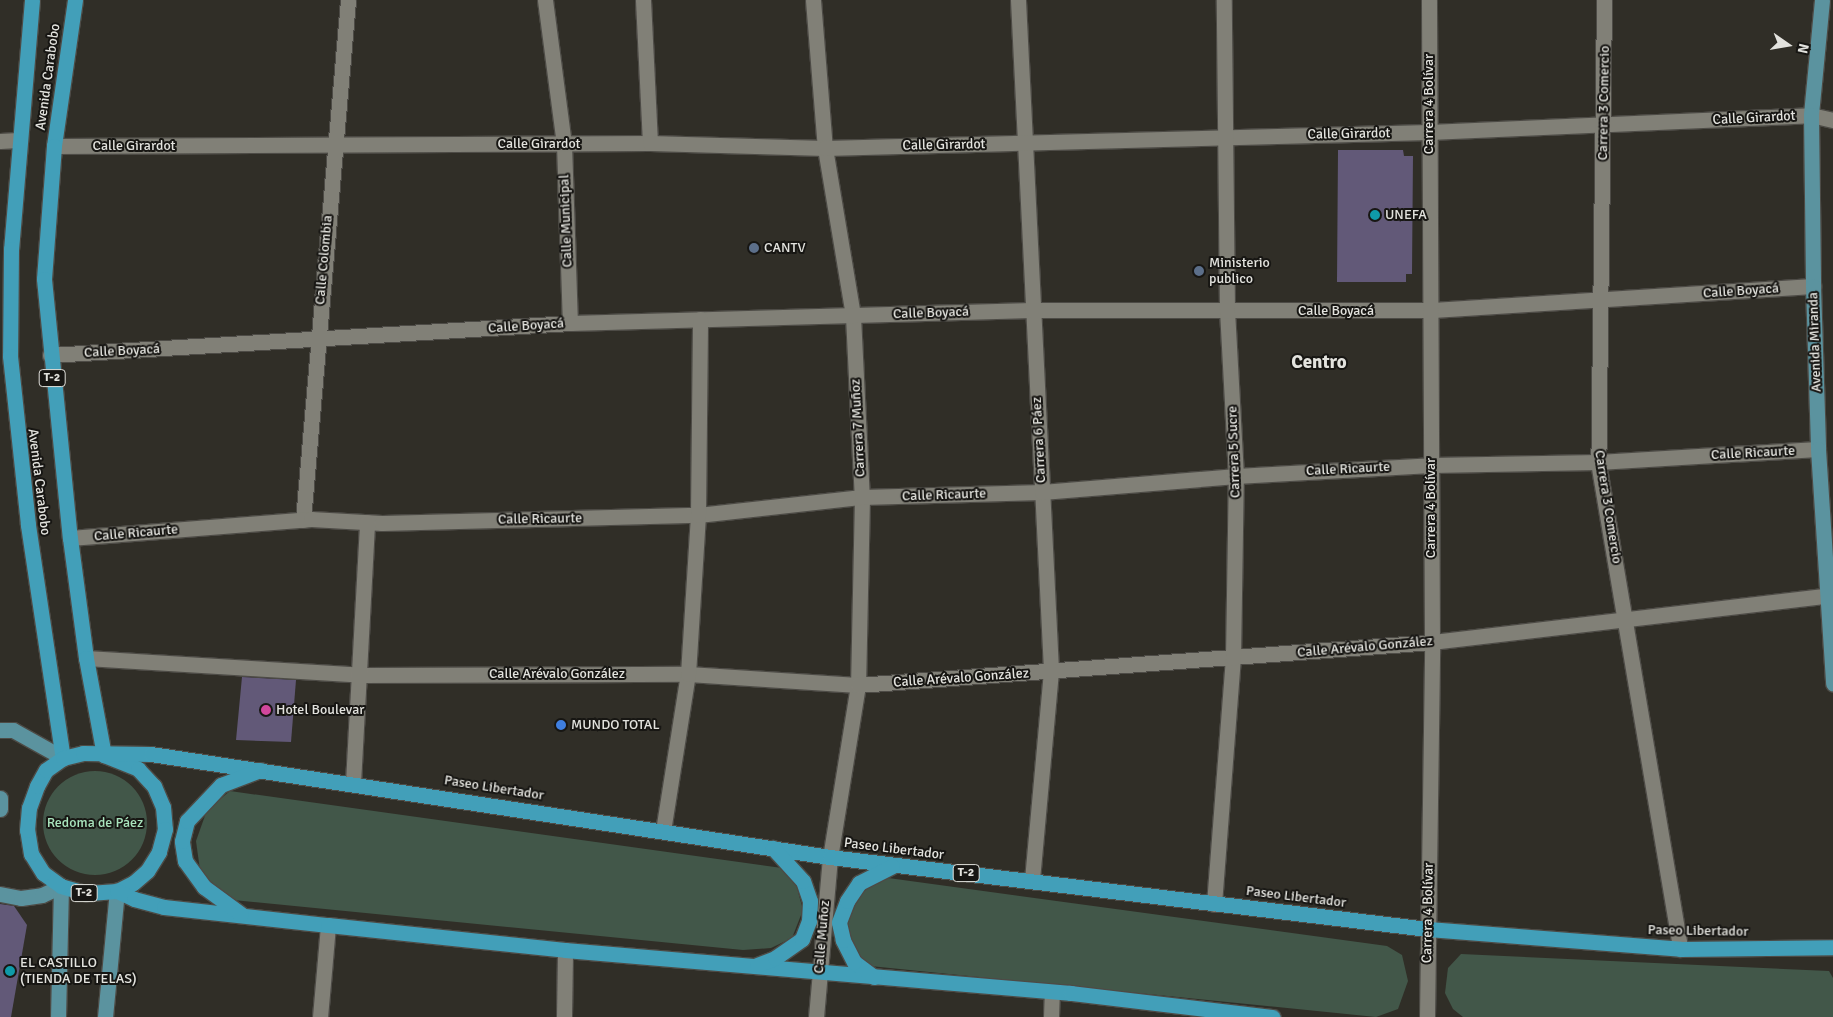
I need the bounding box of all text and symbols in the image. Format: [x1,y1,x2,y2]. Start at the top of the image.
north arrow [1763,20,1813,70]
street label: Avenida Carabobo [32,23,64,131]
text: N [1794,42,1812,55]
street label: Carrera 3 Comercio [1595,45,1613,161]
street label: Carrera 4 Bolívar [1421,54,1437,154]
street label: Calle Girardot [1712,107,1796,129]
street label: Calle Girardot [1307,125,1391,143]
street label: Calle Girardot [498,136,580,152]
street label: Calle Girardot [902,136,986,154]
street label: Calle Girardot [93,138,175,154]
street label: Calle Municipal [556,174,576,268]
place label: UNEFA [1385,207,1427,223]
marker: UNEFA [1369,209,1381,221]
street label: Calle Colombia [312,215,336,305]
place label: CANTV [764,240,805,256]
marker: CANTV [748,242,760,254]
place label: Ministerio publico [1209,255,1270,288]
marker: Ministerio publico [1193,265,1205,277]
street label: Calle Boyacá [1702,280,1780,302]
street label: Avenida Miranda [1805,292,1825,392]
street label: Calle Boyacá [893,303,969,323]
street label: Calle Boyacá [1298,303,1374,319]
street label: Calle Boyacá [487,315,565,337]
street label: Calle Boyacá [84,341,160,361]
district label: Centro [1291,352,1347,374]
road number: T-2 [38,368,66,388]
street label: Carrera 7 Muñoz [847,378,869,478]
street label: Carrera 6 Páez [1028,396,1050,484]
street label: Carrera 5 Sucre [1224,406,1244,498]
street label: Avenida Carabobo [24,428,54,536]
street label: Calle Ricaurte [1710,442,1796,464]
street label: Carrera 3 Comercio [1591,449,1625,565]
street label: Calle Ricaurte [1305,458,1391,480]
street label: Carrera 4 Bolívar [1423,458,1439,558]
street label: Calle Ricaurte [902,485,986,505]
street label: Calle Ricaurte [498,510,582,528]
street label: Calle Ricaurte [93,521,179,545]
street label: Calle Arévalo González [1297,633,1433,661]
street label: Calle Arévalo González [893,665,1029,691]
street label: Calle Arévalo González [489,666,625,682]
place label: Hotel Boulevar [276,702,364,718]
marker: Hotel Boulevar [260,704,272,716]
place label: MUNDO TOTAL [571,717,660,733]
marker: MUNDO TOTAL [555,719,567,731]
street label: Paseo Libertador [443,772,545,804]
park label: Redoma de Páez [47,815,143,831]
street label: Paseo Libertador [843,835,945,863]
street label: Carrera 4 Bolívar [1419,863,1437,963]
road number: T-2 [952,864,980,882]
street label: Paseo Libertador [1245,883,1347,911]
road number: T-2 [70,884,98,902]
street label: Calle Muñoz [810,900,834,974]
street label: Paseo Libertador [1648,922,1748,940]
place label: EL CASTILLO (TIENDA DE TELAS) [20,955,137,988]
marker: EL CASTILLO (TIENDA DE TELAS) [4,965,16,977]

